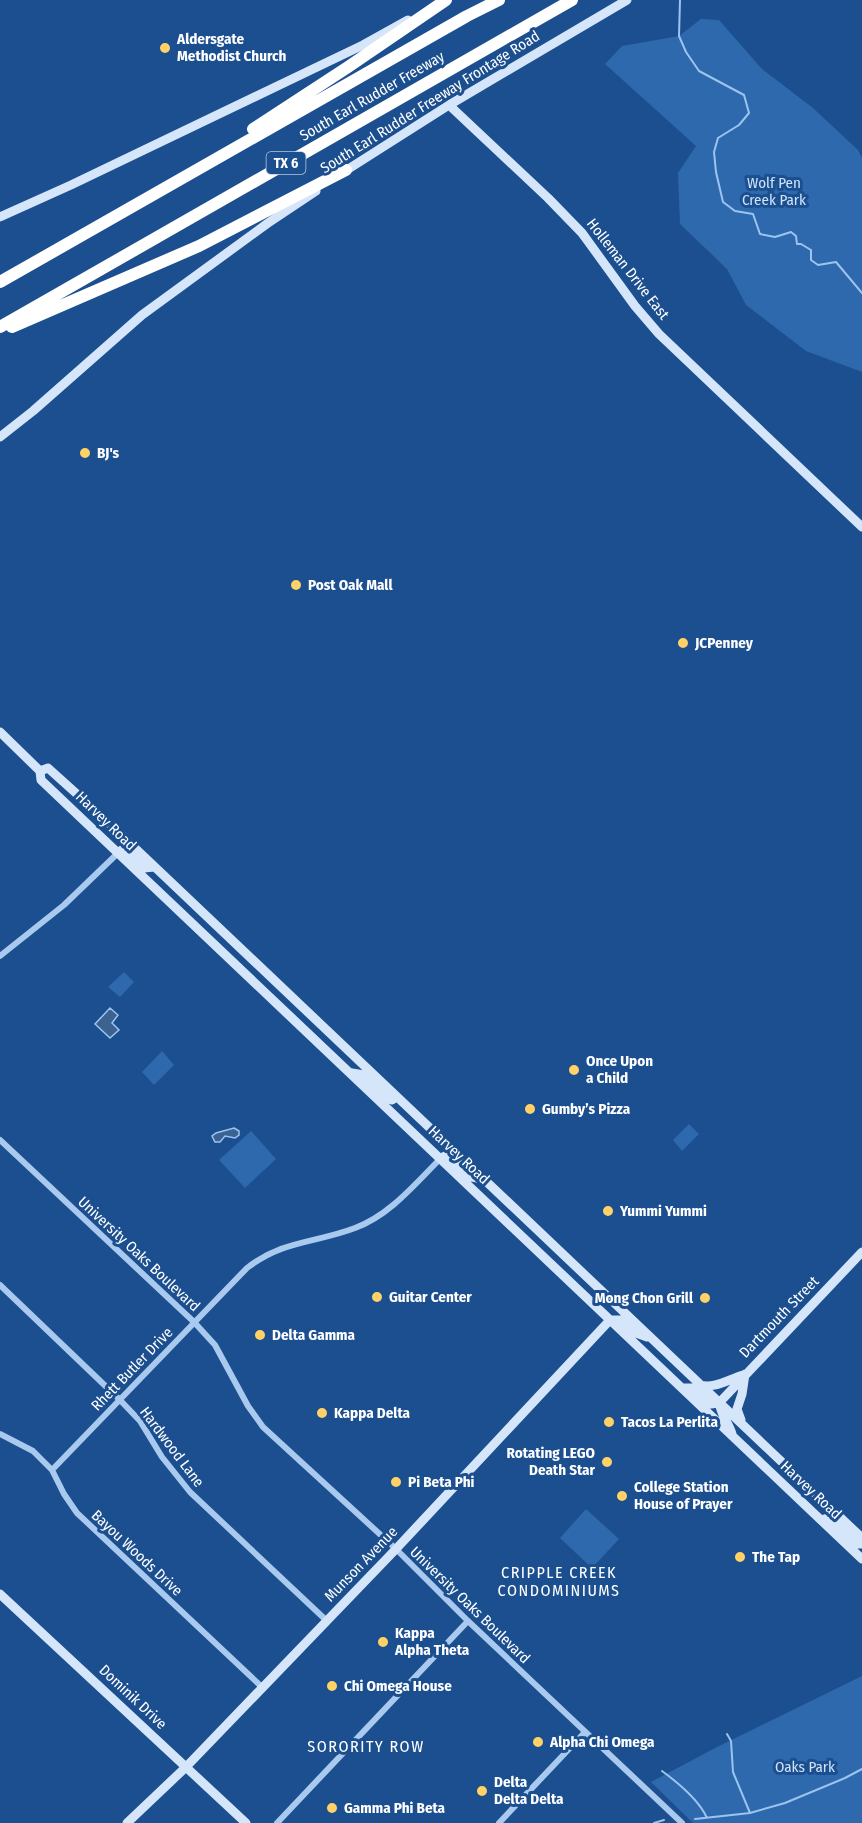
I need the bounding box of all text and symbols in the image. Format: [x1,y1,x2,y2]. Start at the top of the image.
street label: South Earl Rudder Freeway Frontage Road [317,27,543,177]
place label: Aldersgate Methodist Church [176,30,287,65]
marker: Aldersgate Methodist Church [158,41,172,55]
street label: South Earl Rudder Freeway [297,47,448,145]
road number: TX 6 [266,152,306,174]
park label: Wolf Pen Creek Park [742,174,806,209]
street label: Holleman Drive East [583,215,673,323]
place label: BJ's [97,444,120,462]
marker: BJ's [78,446,92,460]
place label: Post Oak Mall [308,576,393,594]
marker: Post Oak Mall [289,578,303,592]
place label: JCPenney [694,634,754,652]
marker: JCPenney [676,636,690,650]
street label: Harvey Road [72,788,140,854]
place label: Once Upon a Child [586,1052,653,1087]
marker: Once Upon a Child [567,1063,581,1077]
place label: Gumby’s Pizza [542,1100,631,1118]
marker: Gumby’s Pizza [523,1102,537,1116]
street label: Harvey Road [425,1122,493,1188]
street label: University Oaks Boulevard [74,1193,204,1315]
place label: Yummi Yummi [619,1202,707,1220]
marker: Yummi Yummi [601,1204,615,1218]
street label: Dartmouth Street [736,1272,823,1362]
place label: Guitar Center [389,1288,472,1306]
place label: Mong Chon Grill [595,1289,694,1307]
marker: Guitar Center [370,1290,384,1304]
marker: Mong Chon Grill [698,1291,712,1305]
street label: Rhett Butler Drive [88,1323,176,1415]
place label: Delta Gamma [272,1326,356,1344]
marker: Delta Gamma [253,1328,267,1342]
street label: Hardwood Lane [136,1403,208,1491]
place label: Kappa Delta [334,1404,411,1422]
marker: Kappa Delta [315,1406,329,1420]
place label: Tacos La Perlita [621,1413,718,1431]
marker: Tacos La Perlita [602,1415,616,1429]
place label: Rotating LEGO Death Star [506,1444,595,1479]
marker: Rotating LEGO Death Star [600,1455,614,1469]
street label: Harvey Road [777,1457,845,1523]
place label: Pi Beta Phi [408,1473,475,1491]
marker: Pi Beta Phi [389,1475,403,1489]
place label: College Station House of Prayer [634,1478,733,1513]
marker: College Station House of Prayer [615,1489,629,1503]
street label: Bayou Woods Drive [88,1506,186,1600]
street label: Munson Avenue [321,1523,401,1605]
street label: University Oaks Boulevard [406,1543,534,1667]
place label: The Tap [752,1548,800,1566]
marker: The Tap [733,1550,747,1564]
district label: CRIPPLE CREEK CONDOMINIUMS [498,1563,620,1600]
place label: Kappa Alpha Theta [394,1624,470,1659]
marker: Kappa Alpha Theta [376,1635,390,1649]
street label: Dominik Drive [95,1661,171,1733]
place label: Chi Omega House [344,1677,452,1695]
marker: Chi Omega House [325,1679,339,1693]
place label: Alpha Chi Omega [549,1733,655,1751]
marker: Alpha Chi Omega [531,1735,545,1749]
district label: SORORITY ROW [307,1737,425,1756]
park label: Oaks Park [775,1758,835,1776]
place label: Delta Delta Delta [494,1773,564,1808]
marker: Delta Delta Delta [475,1784,489,1798]
place label: Gamma Phi Beta [344,1799,446,1817]
marker: Gamma Phi Beta [325,1801,339,1815]

